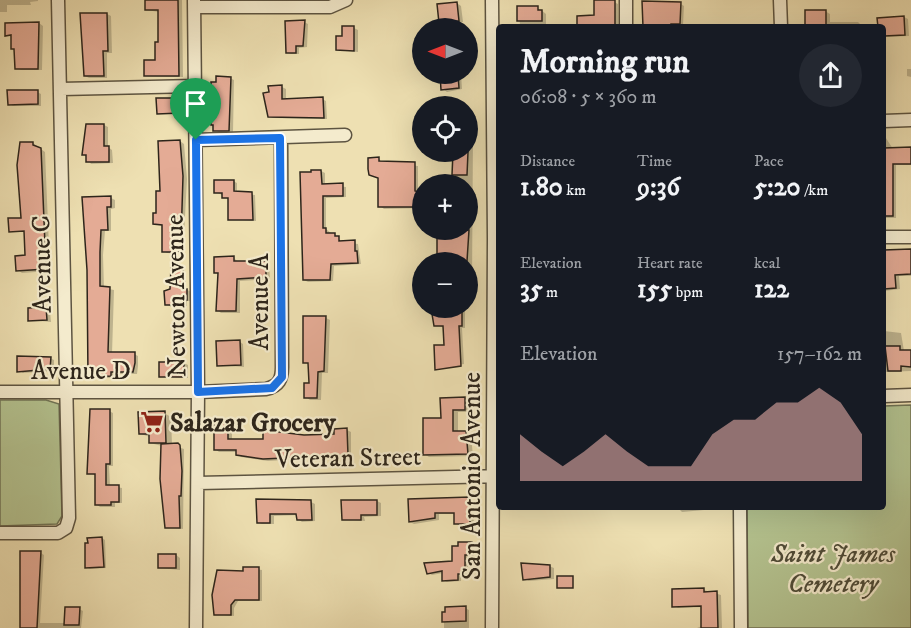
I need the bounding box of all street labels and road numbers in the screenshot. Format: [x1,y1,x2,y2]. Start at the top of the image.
street label: Newton Avenue [159,214,194,378]
street label: Avenue C [25,215,60,313]
street label: Avenue A [244,253,277,351]
street label: Avenue D [31,355,131,388]
street label: San Antonio Avenue [456,372,489,580]
street label: Veteran Street [274,441,421,476]

